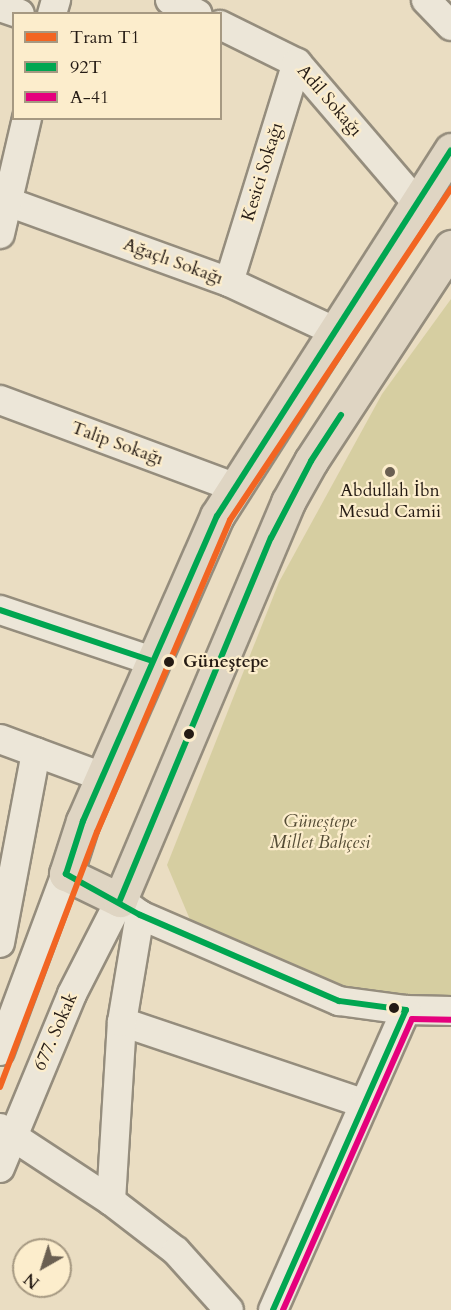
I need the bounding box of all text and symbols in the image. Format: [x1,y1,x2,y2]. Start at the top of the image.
legend [12,12,222,120]
text: Tram T1 [70,25,140,50]
text: 92T [70,55,102,80]
street label: Adil Sokağı [292,61,366,141]
text: A-41 [70,85,109,110]
street label: Kesici Sokağı [238,120,288,224]
street label: Ağaçlı Sokağı [120,234,226,290]
street label: Talip Sokağı [68,417,166,471]
marker: Abdullah İbn Mesud Camii [383,465,397,479]
place label: Abdullah İbn Mesud Camii [339,481,441,524]
place label: Güneştepe [183,651,269,673]
marker: Güneştepe [160,653,178,671]
unlabelled marker [183,728,195,740]
park label: Güneştepe Millet Bahçesi [270,812,370,854]
street label: 677. Sokak [29,990,83,1074]
unlabelled marker [388,1002,400,1014]
north arrow [12,1238,72,1298]
text: N [20,1268,44,1293]

